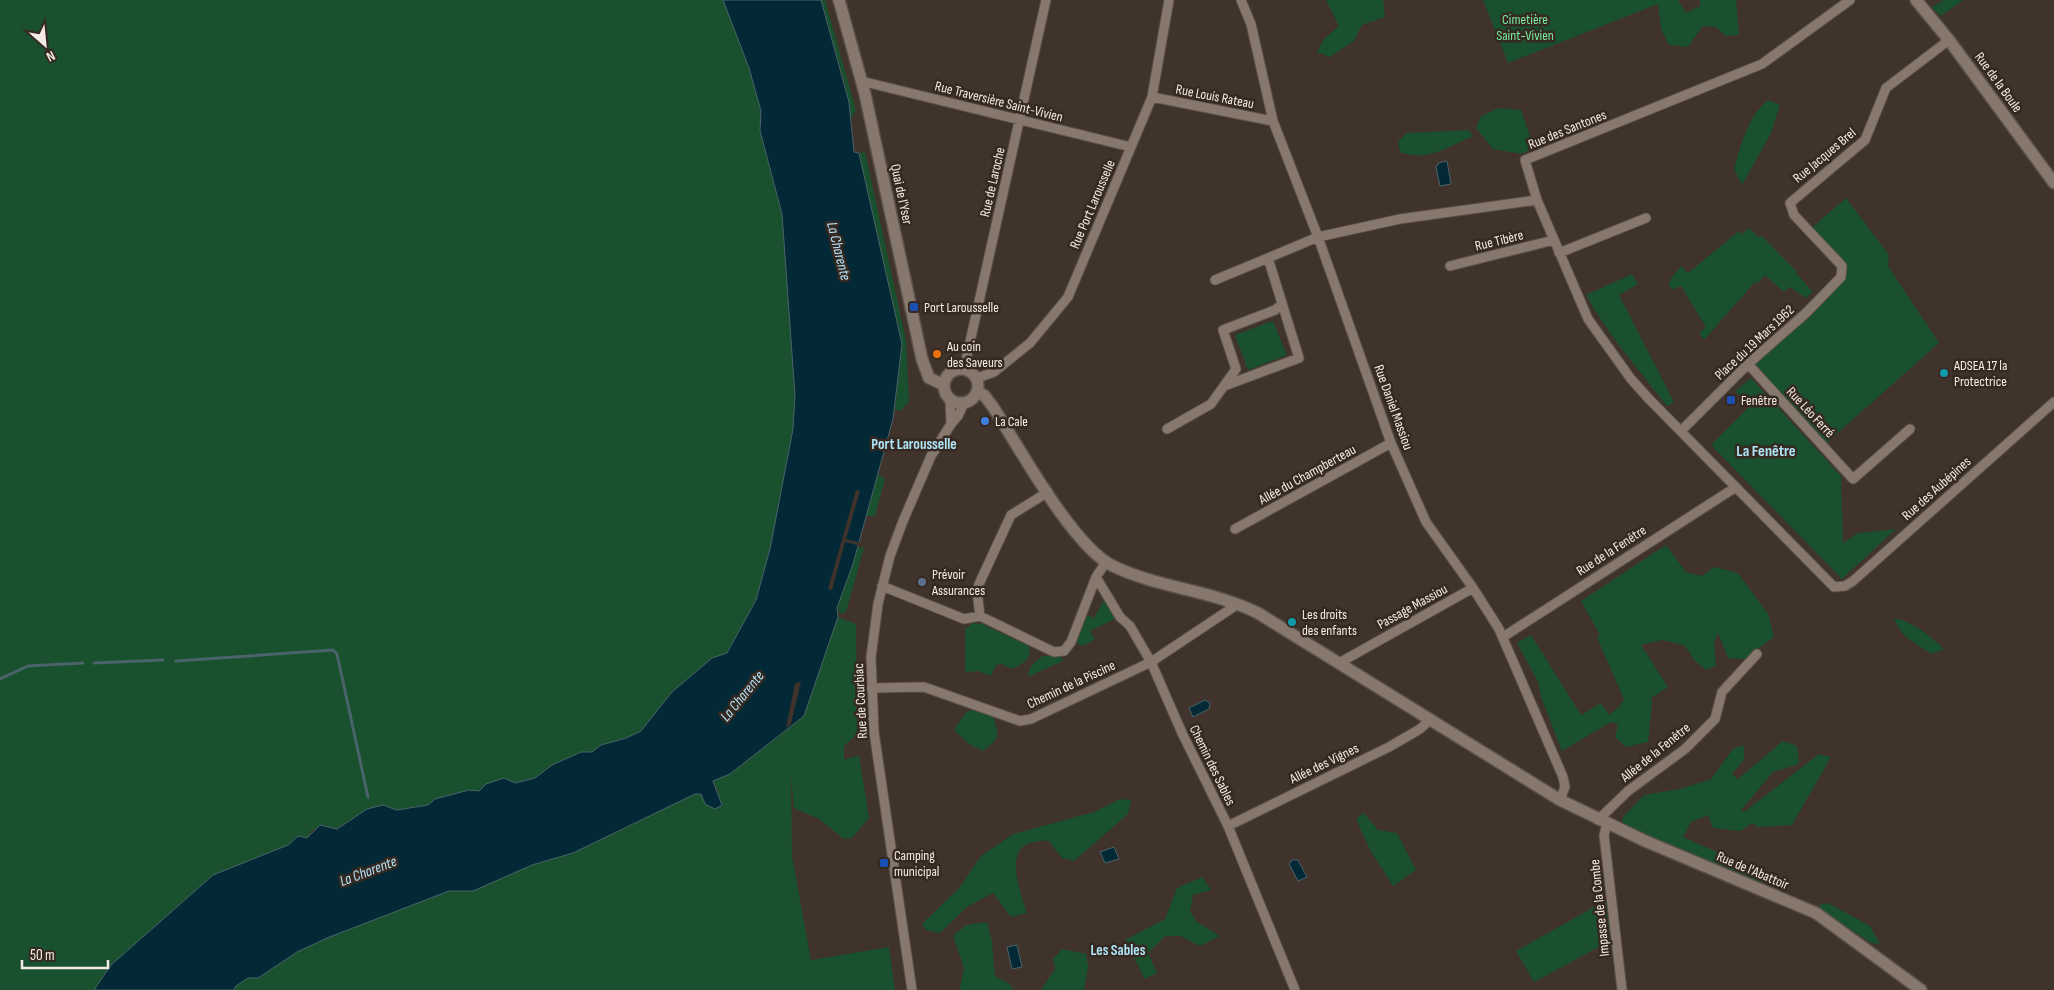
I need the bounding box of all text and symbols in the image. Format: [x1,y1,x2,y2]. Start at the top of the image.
park label: Cimetière Saint-Vivien [1496,11,1554,44]
north arrow [20,20,70,70]
text: N [43,47,58,65]
street label: Rue de la Boule [1971,49,2026,116]
street label: Rue Traversière Saint-Vivien [933,77,1065,126]
street label: Rue Louis Rateau [1174,81,1256,112]
street label: Rue des Santones [1526,106,1609,153]
street label: Rue Jacques Brel [1789,124,1859,187]
street label: Rue de Laroche [976,145,1009,219]
street label: Rue Port Larousselle [1066,157,1119,251]
street label: Quai de l'Yser [887,162,916,226]
water label: La Charente [822,220,855,282]
street label: Rue Tibère [1473,226,1525,255]
place label: Port Larousselle [924,299,999,316]
marker: Port Larousselle [908,301,920,313]
street label: Place du 19 Mars 1962 [1711,301,1798,384]
place label: Au coin des Saveurs [946,338,1003,371]
marker: Au coin des Saveurs [931,348,943,360]
place label: ADSEA 17 la Protectrice [1953,357,2007,390]
street label: Rue Daniel Massiou [1370,362,1417,452]
marker: ADSEA 17 la Protectrice [1938,367,1950,379]
street label: Rue Léo Ferré [1783,383,1838,441]
place label: Fenêtre [1741,392,1777,409]
marker: Fenêtre [1725,394,1737,406]
place label: La Cale [995,413,1028,430]
marker: La Cale [979,415,991,427]
district label: Port Larousselle [871,435,957,454]
street label: Allée du Champberteau [1255,441,1359,509]
district label: La Fenêtre [1736,442,1796,461]
street label: Rue des Aubépines [1898,453,1974,524]
street label: Rue de la Fenêtre [1573,521,1649,579]
place label: Prévoir Assurances [931,566,985,599]
marker: Prévoir Assurances [916,576,928,588]
street label: Passage Massiou [1374,580,1450,633]
place label: Les droits des enfants [1302,606,1357,639]
marker: Les droits des enfants [1286,616,1298,628]
street label: Chemin de la Piscine [1024,657,1118,712]
street label: Rue de Courbiac [850,663,871,739]
water label: La Charente [716,667,769,725]
street label: Allée de la Fenêtre [1616,719,1694,786]
street label: Chemin des Sables [1186,722,1239,808]
street label: Allée des Vignes [1286,739,1362,788]
place label: Camping municipal [894,847,939,880]
street label: Rue de l'Abattoir [1714,848,1792,893]
water label: La Charente [337,852,400,891]
marker: Camping municipal [878,857,890,869]
street label: Impasse de la Combe [1586,859,1613,957]
scale bar [22,938,109,970]
district label: Les Sables [1091,941,1146,960]
text: 50 m [30,946,55,965]

